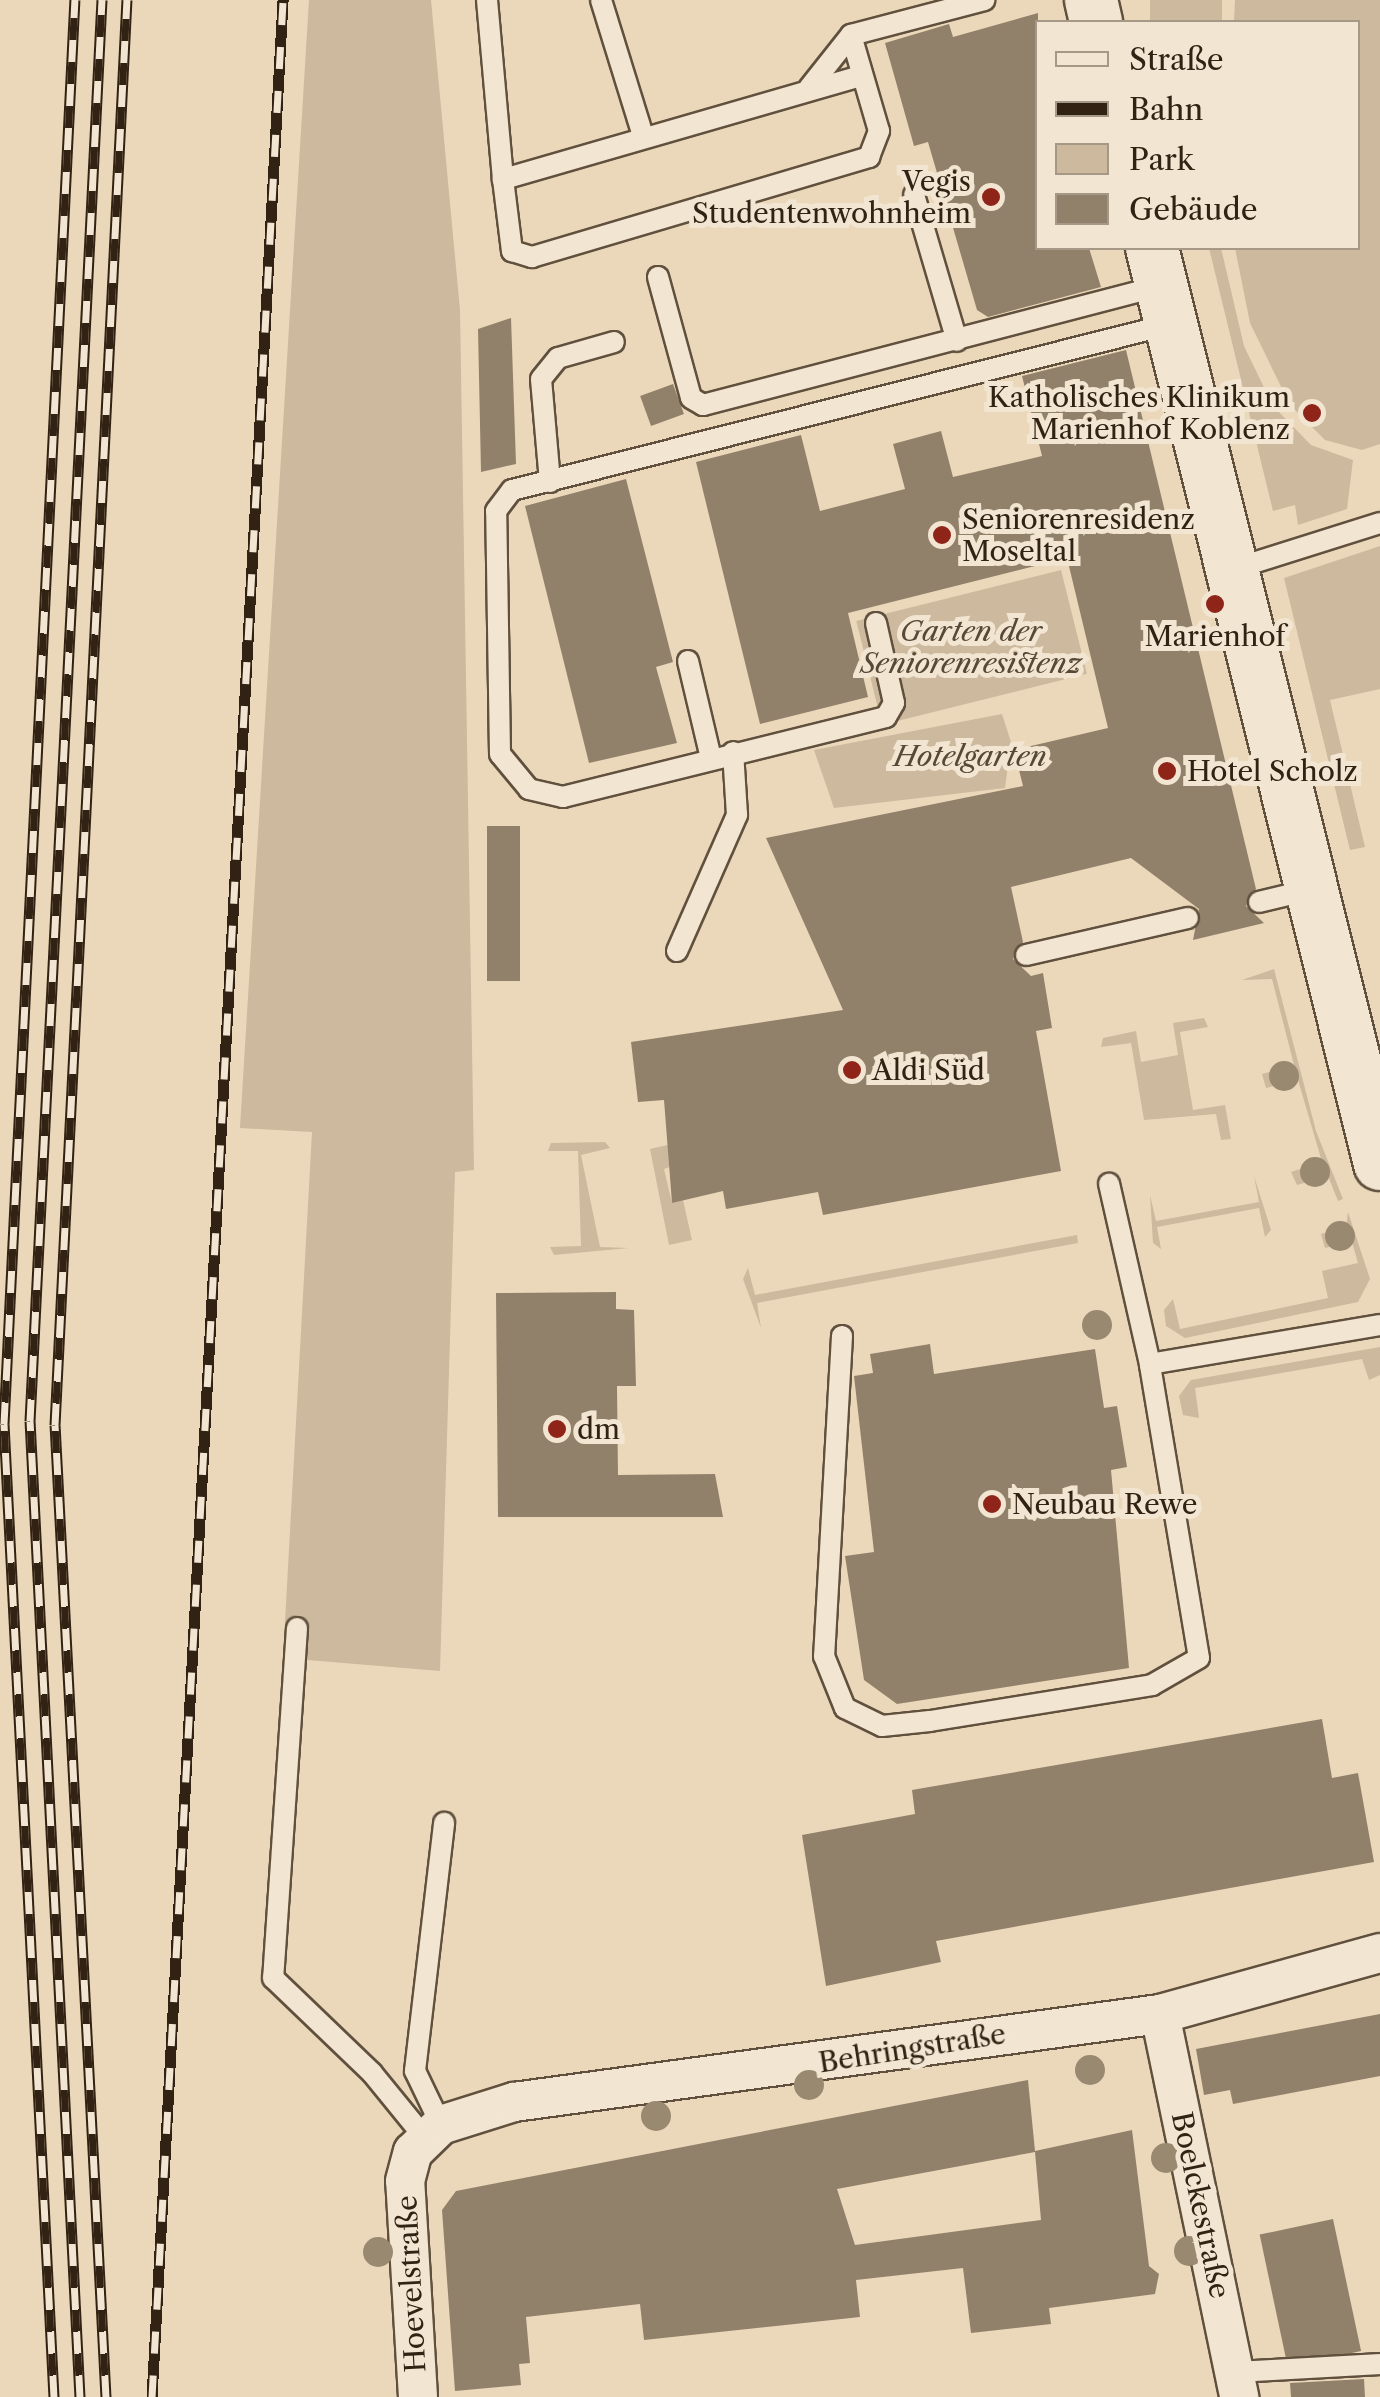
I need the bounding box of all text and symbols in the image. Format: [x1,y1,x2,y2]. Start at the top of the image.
legend [1035,20,1360,250]
text: Straße [1129,41,1224,78]
text: Bahn [1129,91,1203,128]
text: Park [1129,141,1194,178]
place label: Vegis Studentenwohnheim [692,164,971,230]
marker: Vegis Studentenwohnheim [980,186,1002,208]
text: Gebäude [1129,191,1257,228]
place label: Katholisches Klinikum Marienhof Koblenz [988,380,1290,446]
marker: Katholisches Klinikum Marienhof Koblenz [1299,400,1325,426]
place label: Seniorenresidenz Moseltal [962,502,1195,568]
marker: Seniorenresidenz Moseltal [931,524,953,546]
marker: Marienhof [1204,593,1226,615]
park label: Garten der Seniorenresistenz [861,614,1081,680]
place label: Marienhof [1145,619,1285,653]
park label: Hotelgarten [893,739,1047,773]
place label: Hotel Scholz [1187,754,1358,788]
marker: Hotel Scholz [1156,760,1178,782]
place label: Aldi Süd [872,1053,985,1087]
marker: Aldi Süd [841,1059,863,1081]
place label: dm [577,1412,620,1446]
marker: dm [546,1418,568,1440]
place label: Neubau Rewe [1012,1487,1197,1521]
marker: Neubau Rewe [981,1493,1003,1515]
street label: Behringstraße [816,2017,1008,2079]
street label: Boelckestraße [1165,2109,1237,2301]
street label: Hoevelstraße [390,2194,432,2374]

